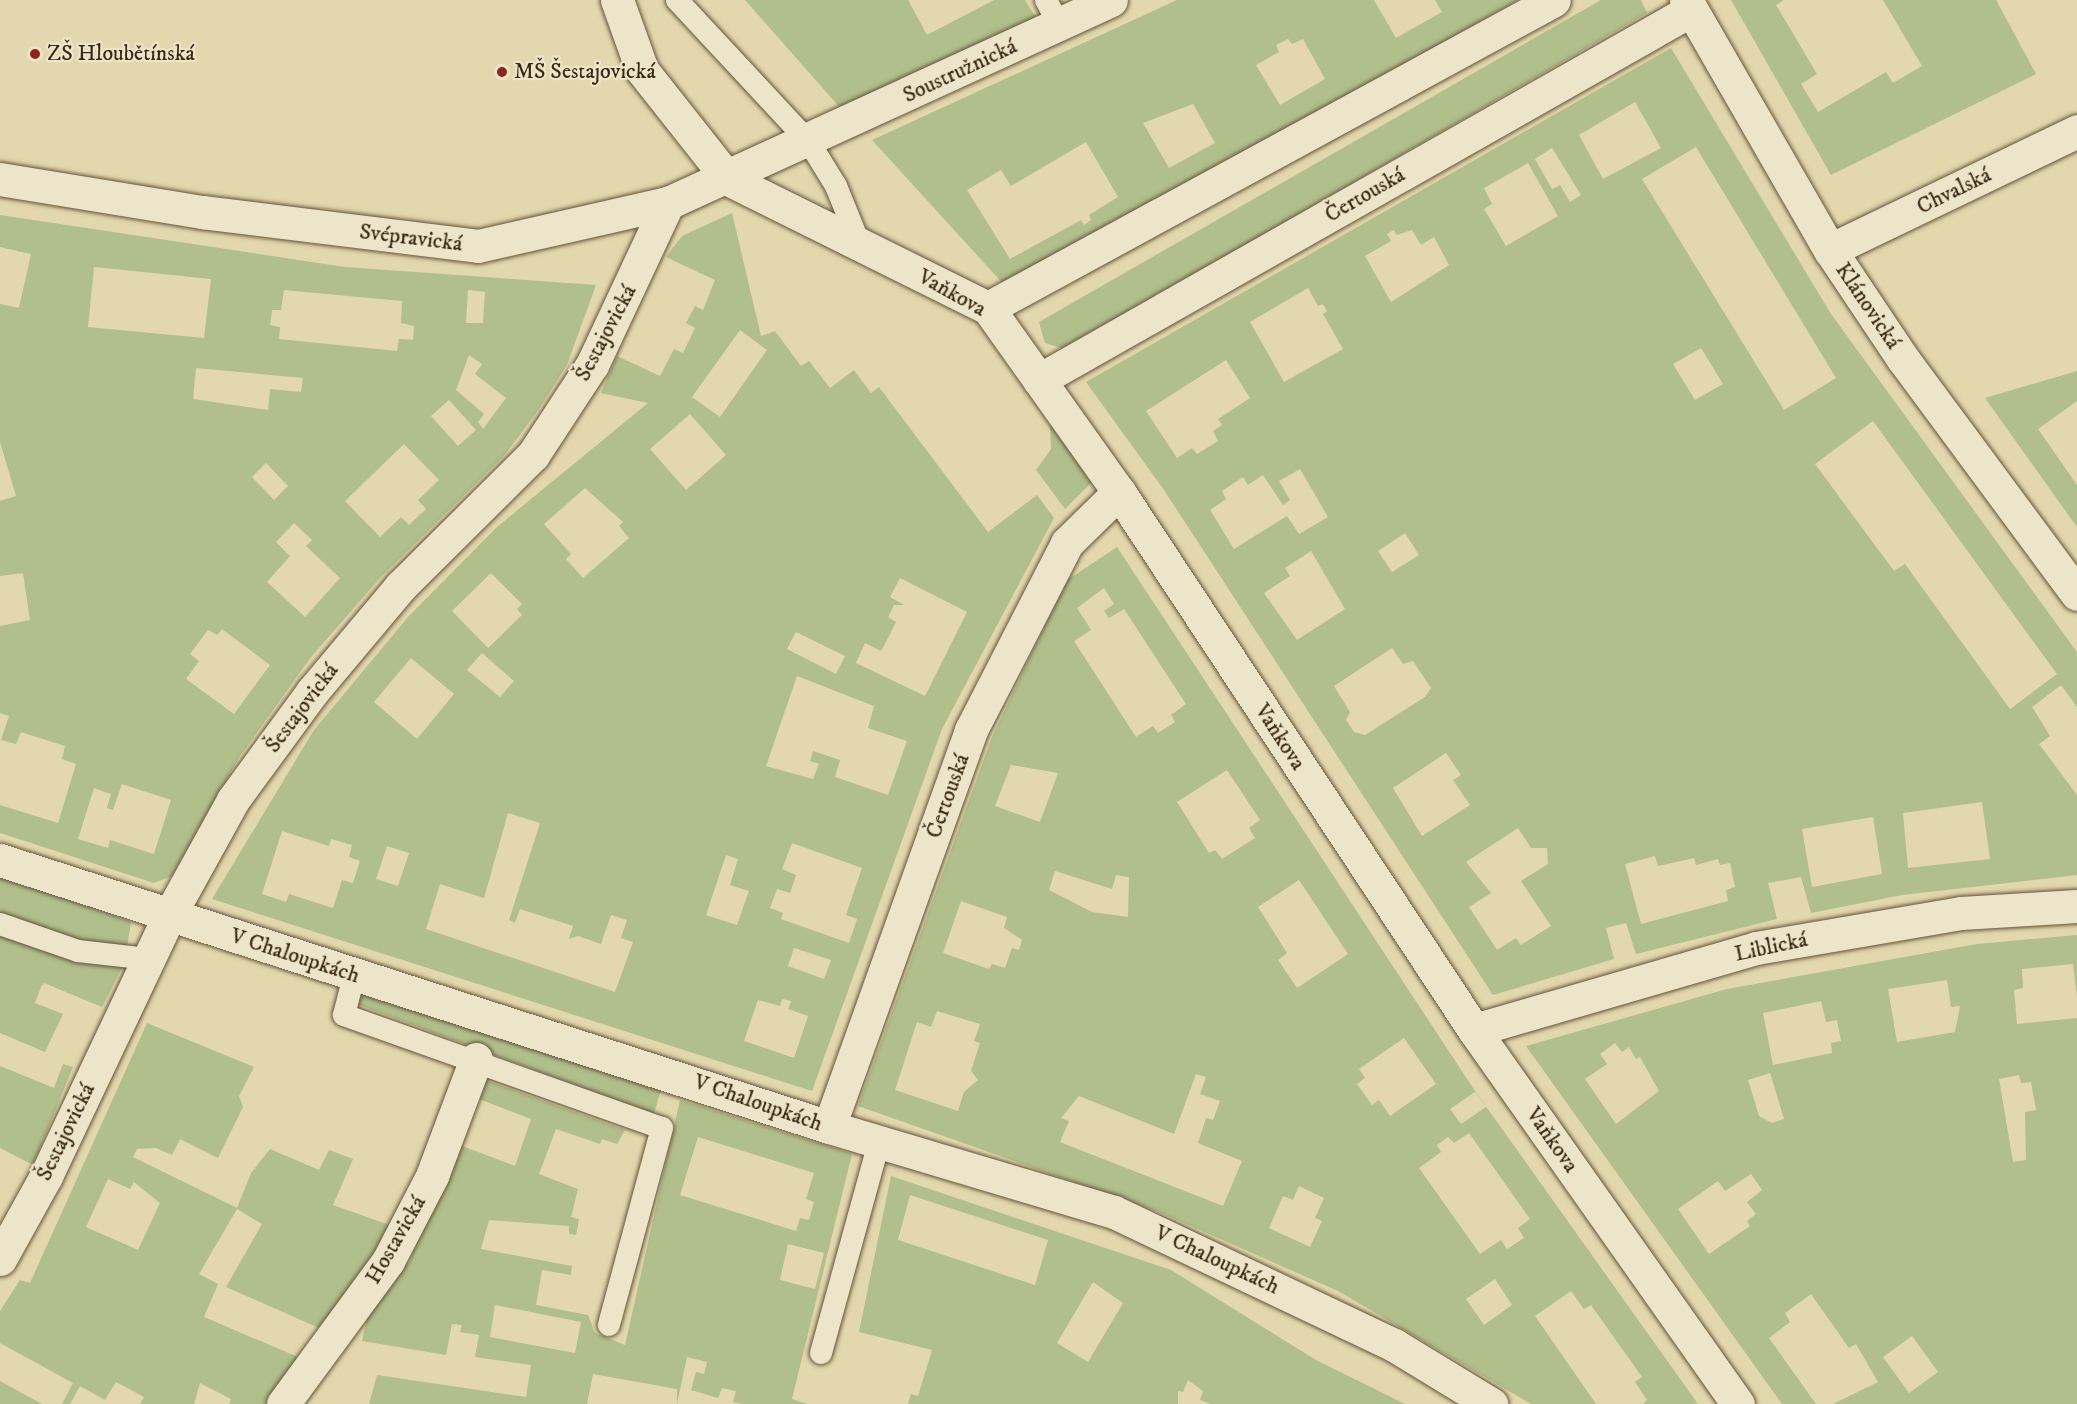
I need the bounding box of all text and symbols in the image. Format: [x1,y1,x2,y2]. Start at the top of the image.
street label: Soustružnická [899,33,1021,109]
place label: ZŠ Hloubětínská [47,41,195,67]
marker: ZŠ Hloubětínská [28,47,42,61]
place label: MŠ Šestajovická [514,59,656,85]
marker: MŠ Šestajovická [495,65,509,79]
street label: Čertouská [1320,162,1410,228]
street label: Chvalská [1913,162,1995,220]
street label: Svépravická [358,219,464,257]
street label: Klánovická [1829,258,1907,354]
street label: Vaňkova [913,264,991,322]
street label: Šestajovická [570,280,642,386]
street label: Šestajovická [260,658,344,758]
street label: Vaňkova [1249,699,1311,775]
street label: Čertouská [921,750,975,842]
street label: V Chaloupkách [227,923,363,989]
street label: Liblická [1732,926,1810,968]
street label: V Chaloupkách [690,1069,826,1137]
street label: Šestajovická [31,1079,101,1185]
street label: Vaňkova [1520,1102,1584,1178]
street label: Hostavická [360,1191,432,1289]
street label: V Chaloupkách [1151,1220,1283,1300]

